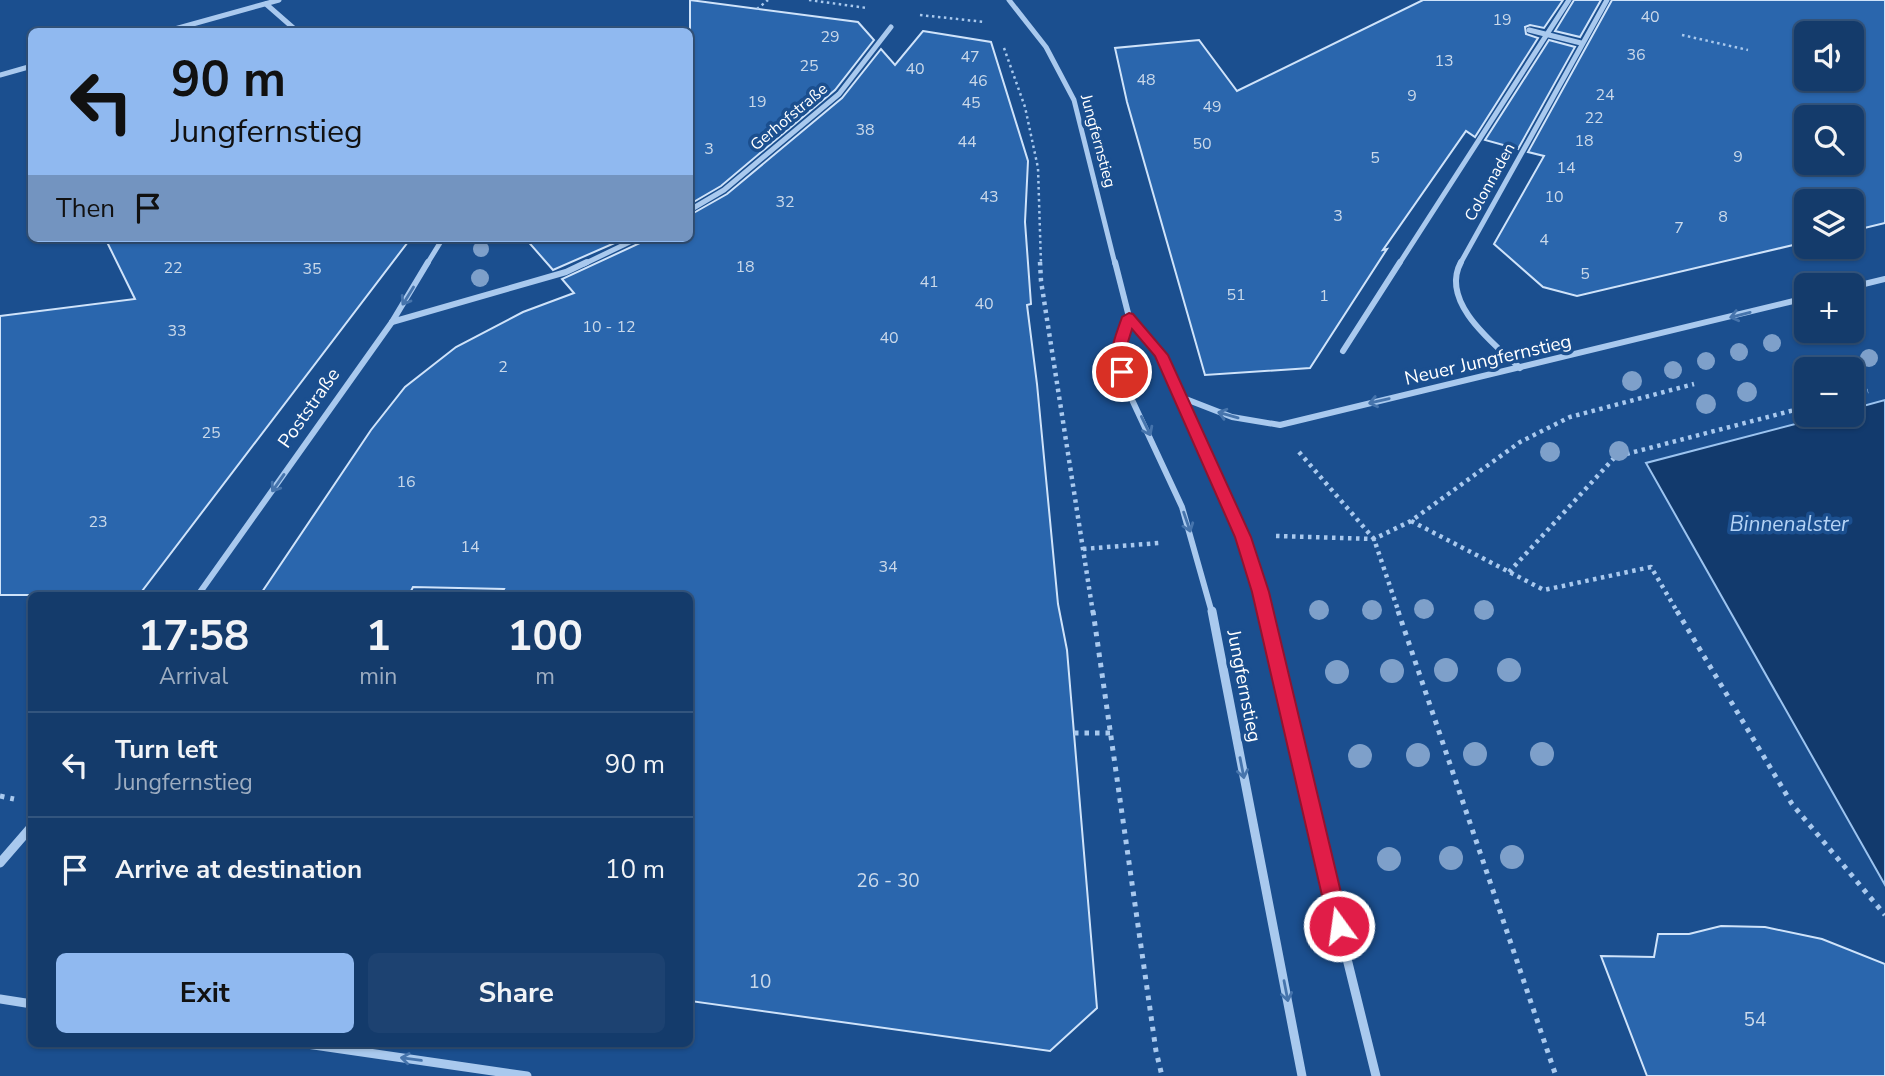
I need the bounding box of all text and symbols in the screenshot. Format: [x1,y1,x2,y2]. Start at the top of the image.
house number: 40 [1640,6,1660,28]
house number: 19 [1492,9,1512,31]
map controls [1794,21,1864,427]
button: sound [1794,21,1864,91]
house number: 29 [820,26,840,48]
house number: 36 [1626,44,1646,66]
text: 90 m [171,46,286,113]
house number: 47 [960,46,980,68]
house number: 13 [1434,50,1454,72]
house number: 25 [799,55,819,77]
icon: left [56,56,147,147]
house number: 40 [905,58,925,80]
house number: 48 [1136,69,1156,91]
house number: 46 [968,70,988,92]
street label: Gerhofstraße [746,78,832,156]
house number: 24 [1595,84,1615,106]
house number: 9 [1407,85,1417,107]
house number: 19 [747,91,767,113]
street label: Jungfernstieg [1075,91,1121,190]
house number: 45 [961,92,981,114]
house number: 49 [1202,96,1222,118]
button: search [1794,105,1864,175]
house number: 22 [1584,107,1604,129]
text: Jungfernstieg [171,110,363,153]
house number: 38 [855,119,875,141]
house number: 18 [1574,130,1594,152]
house number: 44 [957,131,977,153]
house number: 50 [1192,133,1212,155]
house number: 3 [704,138,714,160]
street label: Colonnaden [1459,139,1521,225]
house number: 9 [1733,146,1743,168]
house number: 5 [1370,147,1380,169]
house number: 14 [1556,157,1576,179]
house number: 43 [979,186,999,208]
house number: 10 [1544,186,1564,208]
icon: arrive [129,189,167,227]
button: layers [1794,189,1864,259]
text: Then [56,191,115,226]
house number: 32 [775,191,795,213]
house number: 3 [1333,205,1343,227]
house number: 8 [1718,206,1728,228]
house number: 7 [1674,217,1684,239]
house number: 4 [1539,229,1549,251]
house number: 18 [735,256,755,278]
house number: 22 [163,257,183,279]
house number: 35 [302,258,322,280]
house number: 5 [1580,263,1590,285]
house number: 41 [919,271,939,293]
button: + [1794,273,1864,343]
house number: 51 [1226,284,1246,306]
house number: 1 [1319,285,1329,307]
one-way arrow [400,286,414,306]
house number: 40 [974,293,994,315]
one-way arrow [1729,309,1752,322]
house number: 10 - 12 [582,316,636,338]
house number: 33 [167,320,187,342]
house number: 40 [879,327,899,349]
street label: Neuer Jungfernstieg [1402,328,1574,392]
pin [1092,342,1152,402]
icon: arrive [1103,353,1141,391]
house number: 2 [498,356,508,378]
button: − [1794,357,1864,427]
street label: Poststraße [272,363,346,453]
one-way arrow [1368,395,1391,409]
one-way arrow [1217,407,1239,420]
one-way arrow [1140,415,1153,436]
house number: 25 [201,422,221,444]
house number: 16 [396,471,416,493]
one-way arrow [271,473,285,492]
water label: Binnenalster [1729,510,1849,538]
house number: 23 [88,511,108,533]
one-way arrow [1181,511,1194,533]
house number: 14 [460,536,480,558]
house number: 34 [878,556,898,578]
text: 17:58 [138,608,249,665]
text: 1 [366,608,391,665]
text: 100 [507,608,583,665]
street label: Jungfernstieg [1220,627,1268,744]
text: Arrival [159,661,228,692]
text: min [359,661,397,692]
text: m [535,661,555,692]
text: Turn left [115,732,218,767]
icon: left [56,746,94,784]
text: 90 m [605,747,665,782]
one-way arrow [1236,756,1250,779]
text: Jungfernstieg [115,767,253,798]
icon: arrive [56,851,94,889]
text: Arrive at destination [115,852,362,887]
text: 10 m [605,852,665,887]
house number: 26 - 30 [856,868,920,894]
position arrow [1302,889,1376,963]
button: Exit [56,953,354,1033]
button: Share [368,953,665,1033]
house number: 10 [749,969,771,995]
one-way arrow [1279,979,1293,1002]
house number: 54 [1744,1007,1766,1033]
one-way arrow [400,1052,423,1065]

